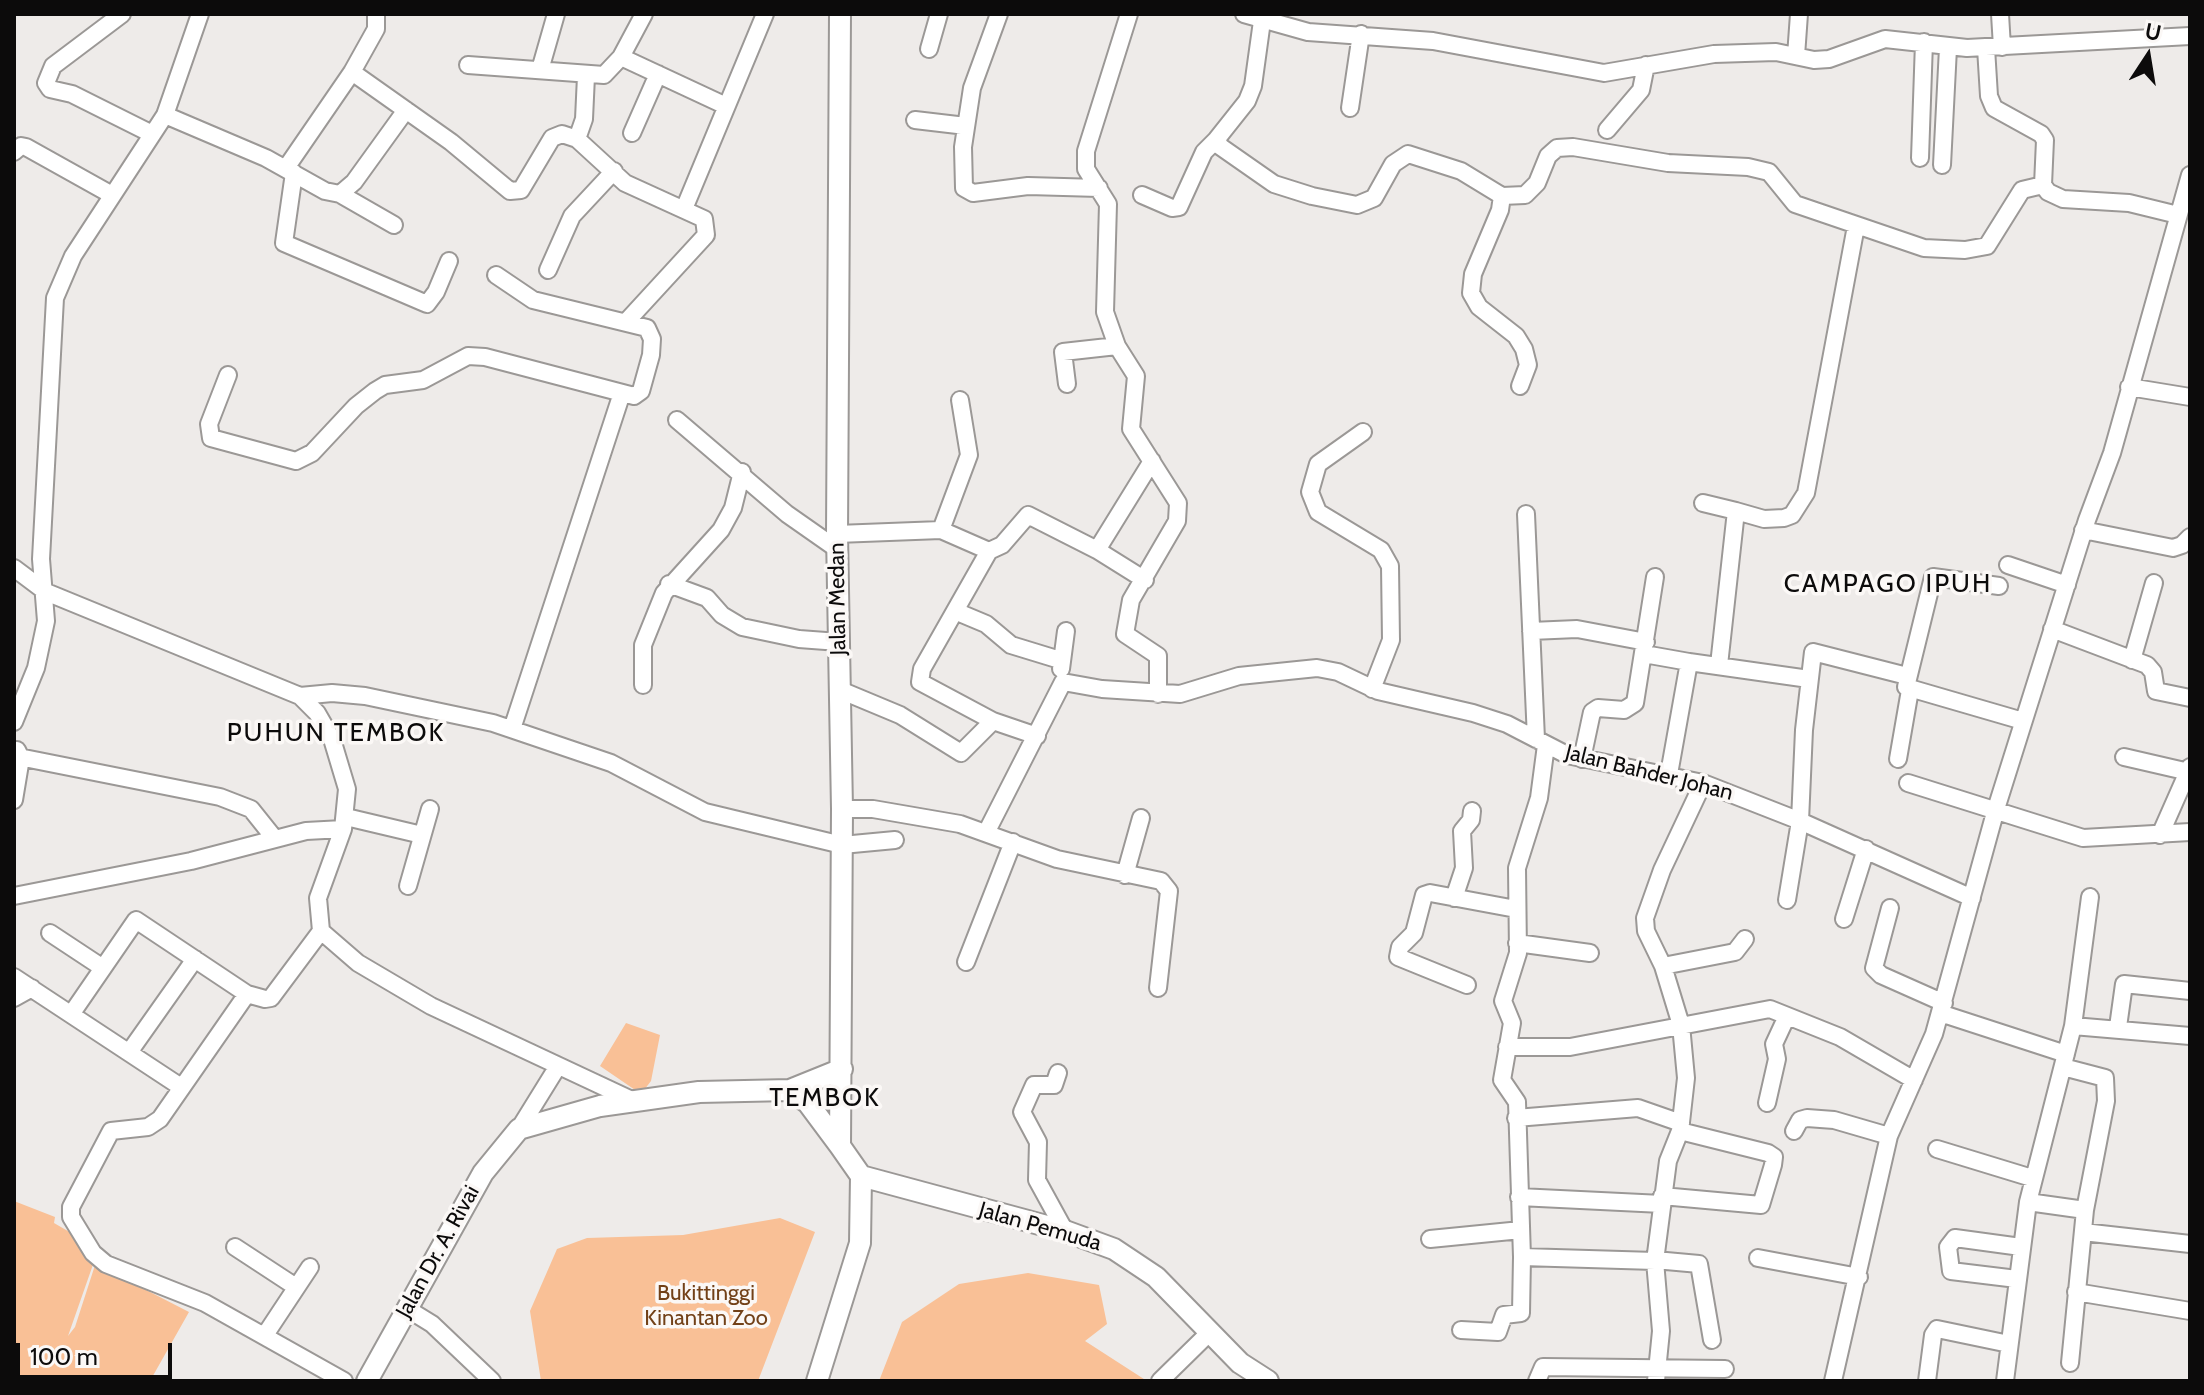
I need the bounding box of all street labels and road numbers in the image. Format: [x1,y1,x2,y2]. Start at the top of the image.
street label: Jalan Medan [824,542,852,656]
street label: Jalan Bahder Johan [1562,739,1736,807]
street label: Jalan Dr. A. Rivai [391,1181,485,1323]
street label: Jalan Pemuda [976,1197,1104,1257]

